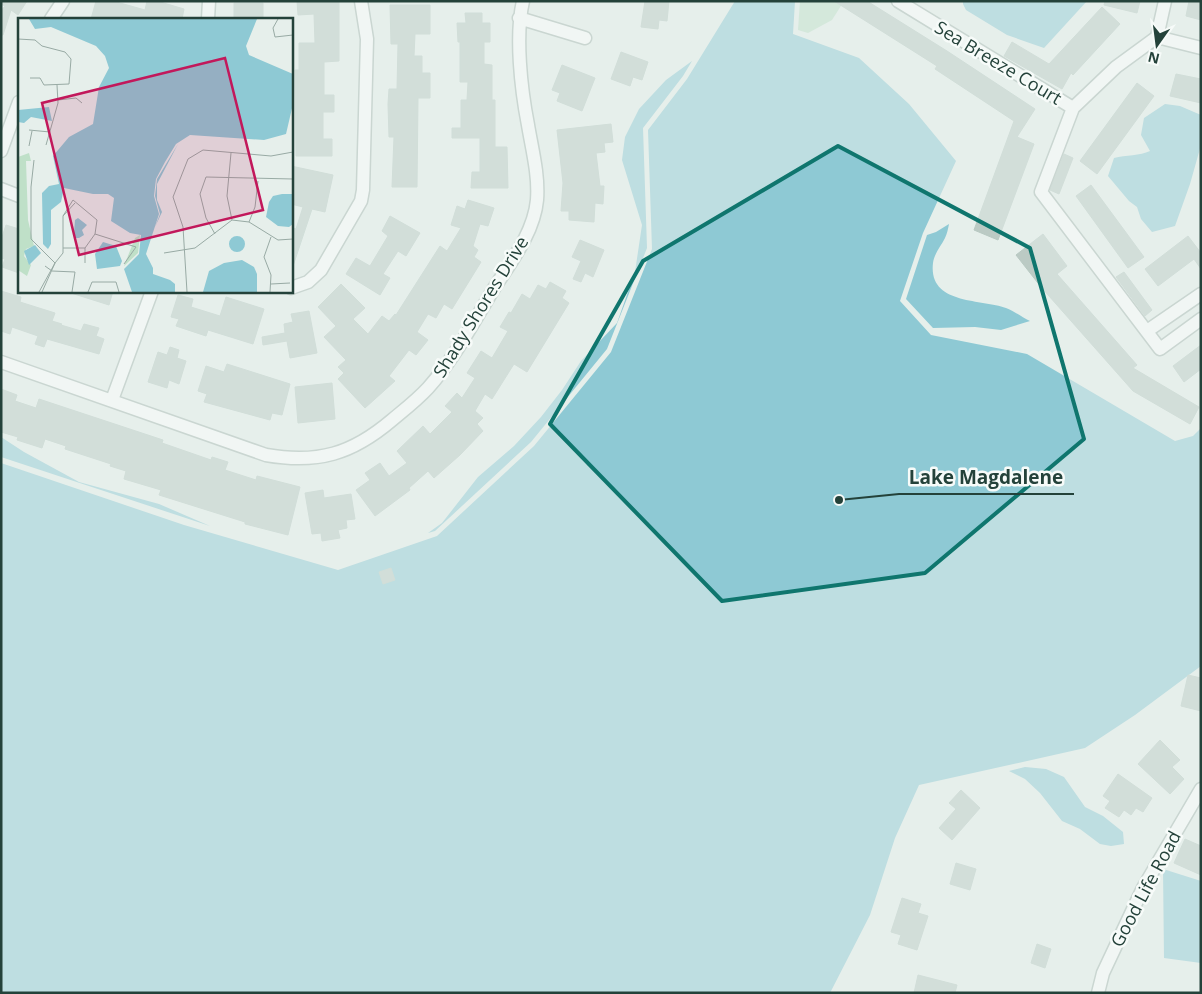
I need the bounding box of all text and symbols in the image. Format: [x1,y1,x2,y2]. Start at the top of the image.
street label: Sea Breeze Court [931,15,1066,110]
inset map [18,18,292,292]
north arrow [1132,20,1182,70]
text: N [1146,48,1162,69]
street label: Shady Shores Drive [427,231,533,382]
callout: Lake Magdalene [899,460,1074,494]
text: Lake Magdalene [909,464,1063,490]
street label: Good Life Road [1104,826,1186,951]

